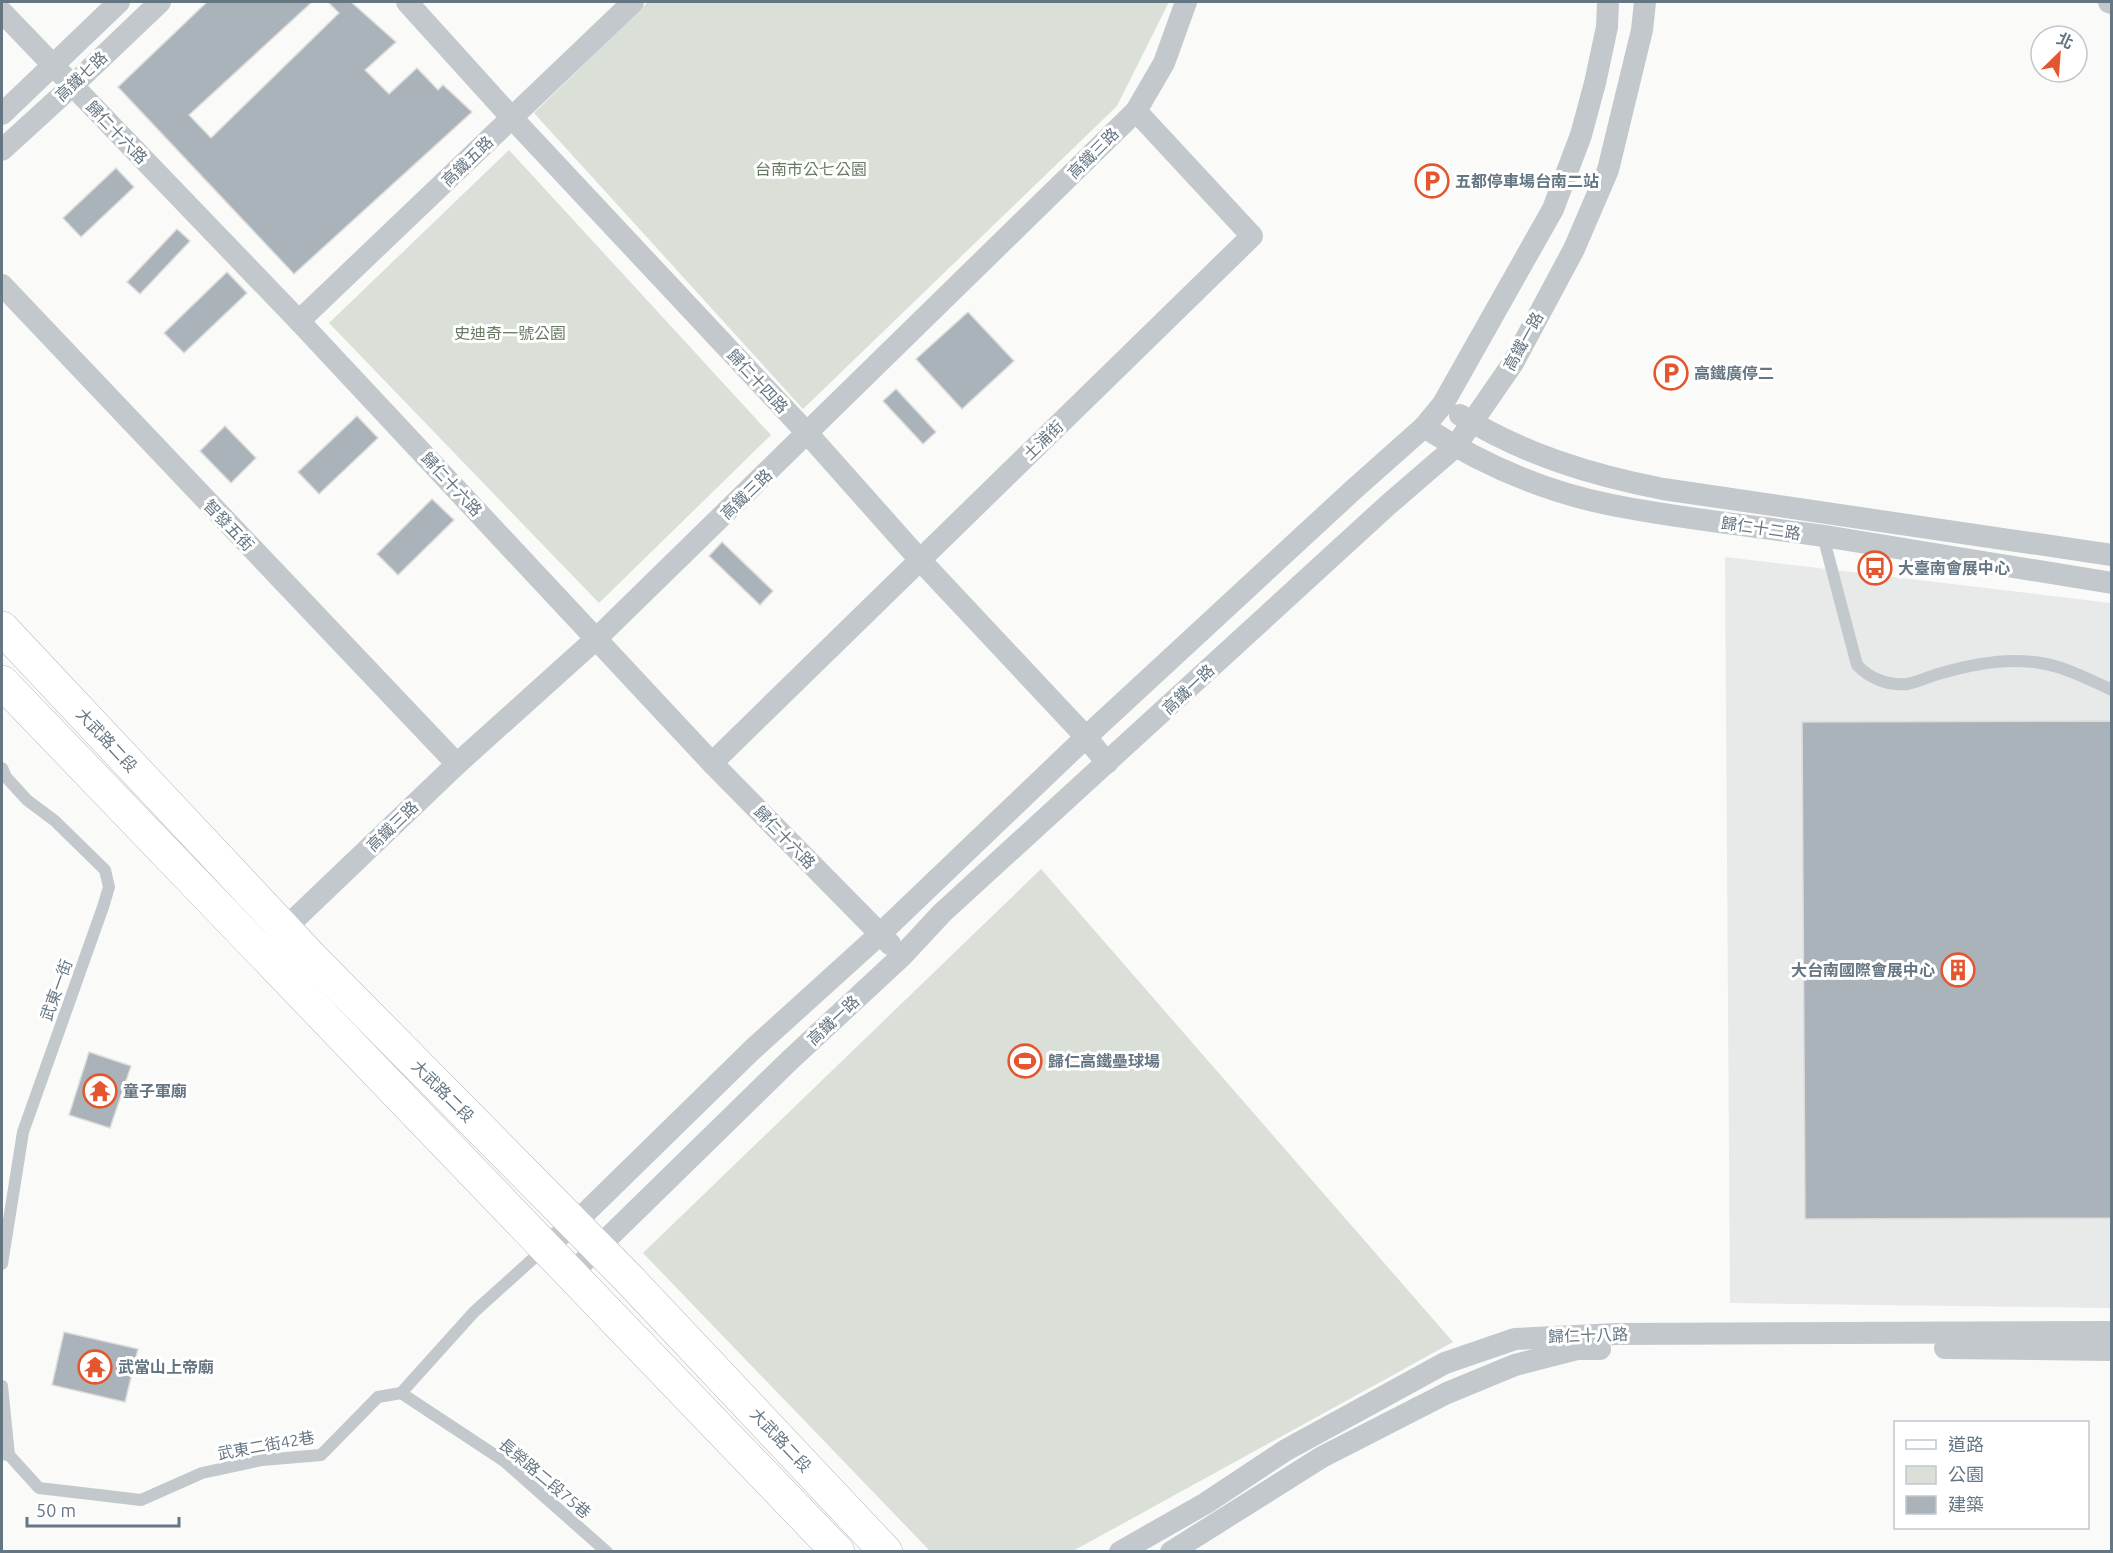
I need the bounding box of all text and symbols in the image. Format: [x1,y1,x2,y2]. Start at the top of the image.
north arrow [2029,24,2089,84]
text: 北 [2054,29,2076,52]
street label: 高鐵七路 [51,48,111,104]
street label: 歸仁十六路 [83,97,151,167]
street label: 高鐵三路 [1064,124,1122,182]
street label: 高鐵五路 [438,132,496,190]
park label: 台南市公七公園 [755,160,867,178]
parking icon: 五都停車場台南二站 [1414,163,1450,199]
place label: 五都停車場台南二站 [1455,172,1599,190]
street label: 高鐵一路 [1500,309,1546,373]
park label: 史迪奇一號公園 [454,324,566,342]
street label: 歸仁十四路 [724,346,792,416]
parking icon: 高鐵廣停二 [1653,355,1689,391]
place label: 高鐵廣停二 [1694,364,1774,382]
street label: 土浦街 [1019,417,1067,463]
street label: 歸仁十六路 [418,449,486,519]
street label: 高鐵三路 [717,465,775,523]
street label: 智發五街 [200,496,258,554]
street label: 歸仁十二路 [1720,514,1802,542]
bus stop icon: 大臺南會展中心 [1857,550,1893,586]
place label: 大臺南會展中心 [1898,559,2010,577]
street label: 高鐵一路 [1158,661,1218,717]
street label: 大武路二段 [73,705,141,775]
street label: 高鐵三路 [363,797,421,855]
street label: 歸仁十六路 [751,802,819,872]
building icon: 大台南國際會展中心 [1940,952,1976,988]
street label: 武東一街 [37,957,75,1023]
place label: 大台南國際會展中心 [1791,961,1935,979]
street label: 高鐵一路 [803,992,863,1048]
sports icon: 歸仁高鐵壘球場 [1007,1043,1043,1079]
place label: 歸仁高鐵壘球場 [1048,1052,1160,1070]
street label: 大武路二段 [408,1056,478,1126]
temple icon: 童子軍廟 [82,1073,118,1109]
place label: 童子軍廟 [123,1082,187,1100]
street label: 歸仁十八路 [1548,1325,1628,1345]
temple icon: 武當山上帝廟 [77,1349,113,1385]
place label: 武當山上帝廟 [118,1358,214,1376]
street label: 大武路二段 [747,1405,815,1475]
legend [1894,1421,2089,1529]
street label: 武東二街42巷 [216,1428,316,1462]
street label: 長榮路二段75巷 [496,1434,594,1522]
text: 道路 [1948,1434,1984,1454]
text: 公園 [1948,1464,1984,1484]
scale bar [27,1490,178,1528]
text: 建築 [1948,1494,1984,1514]
text: 50 m [36,1500,76,1520]

